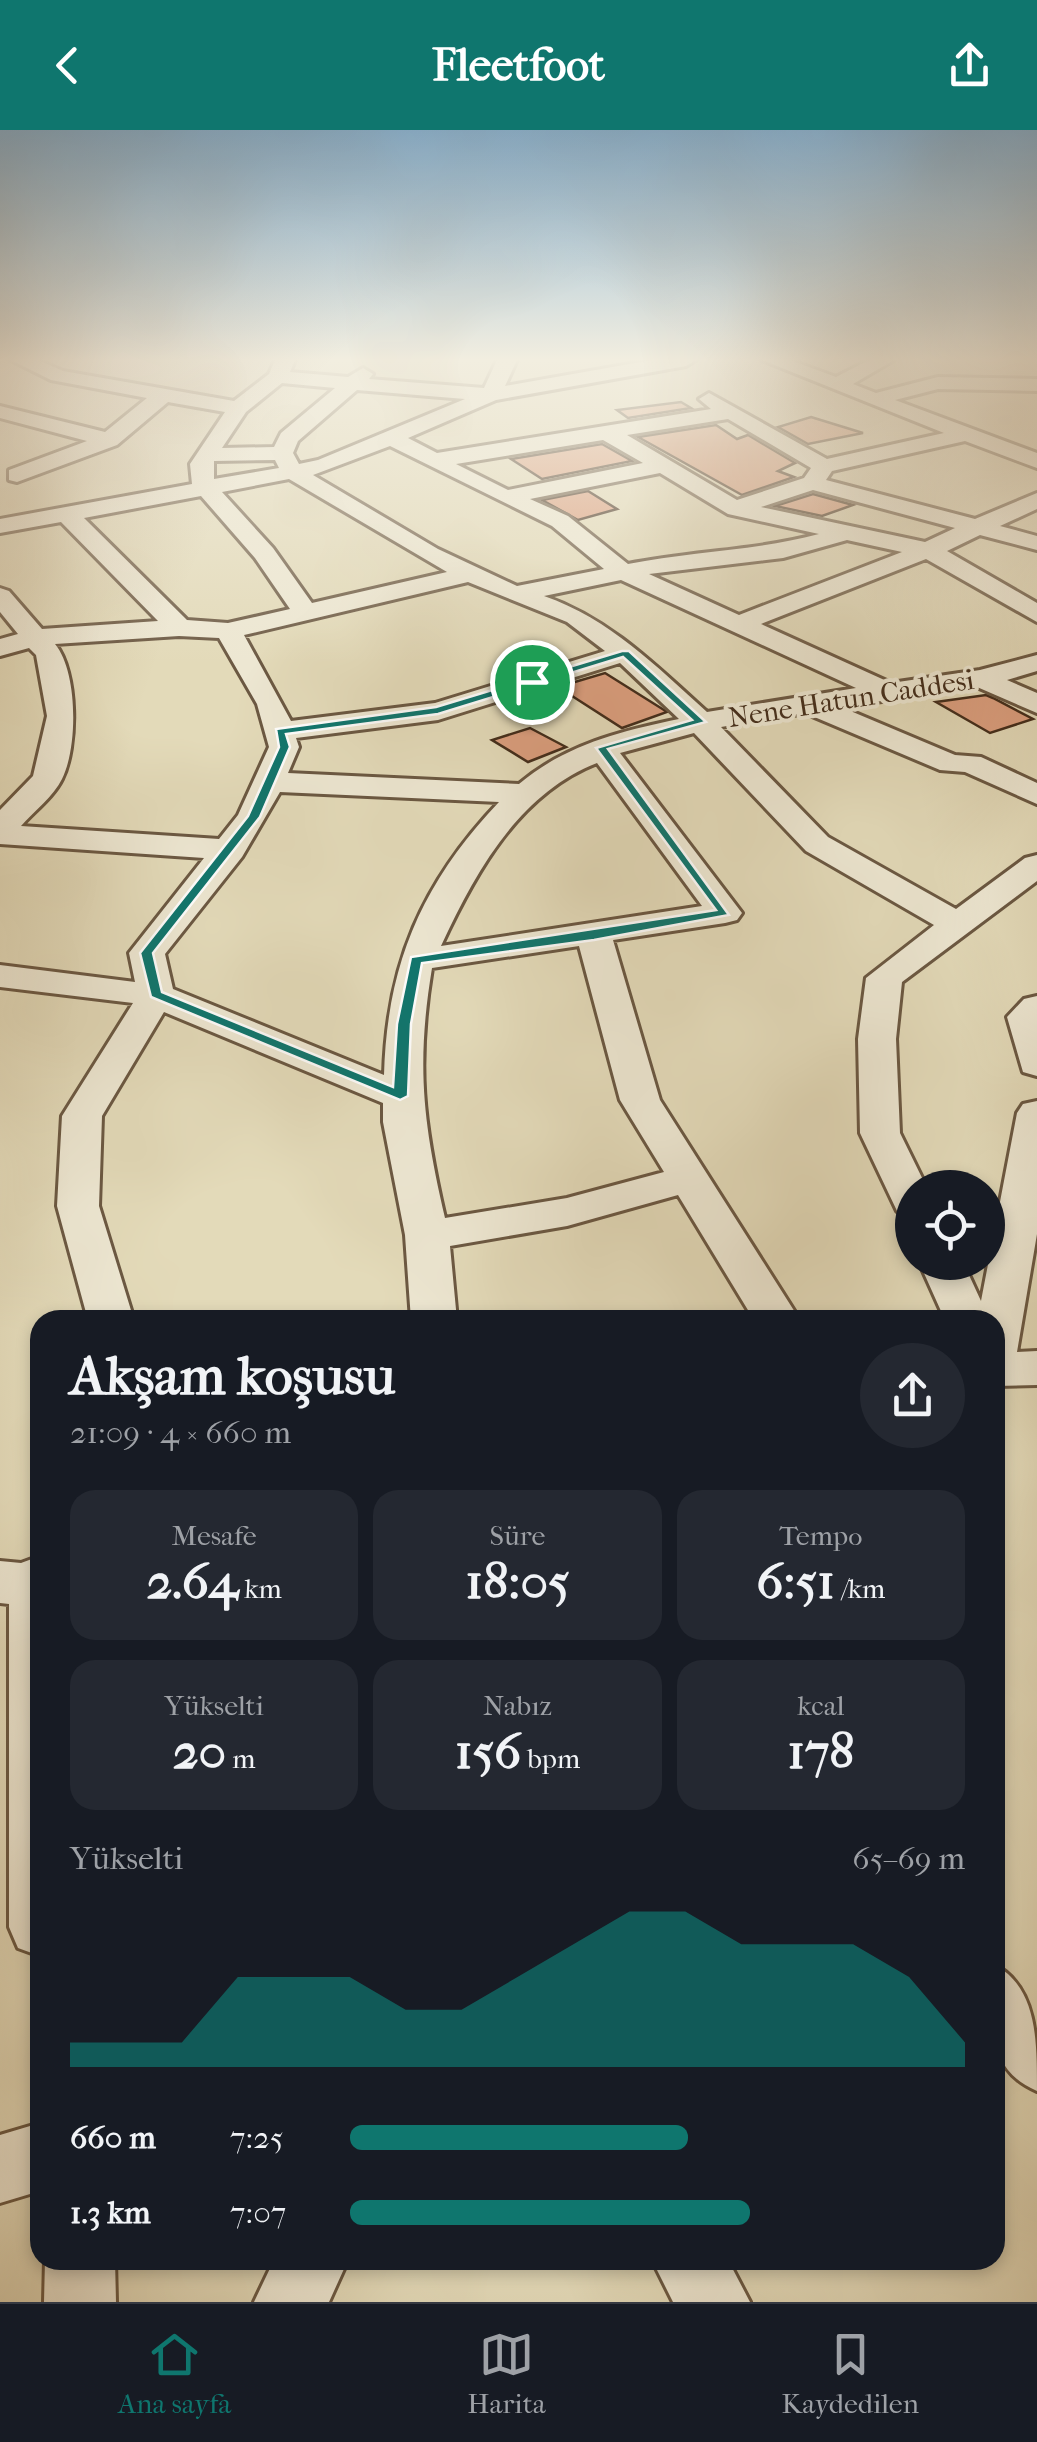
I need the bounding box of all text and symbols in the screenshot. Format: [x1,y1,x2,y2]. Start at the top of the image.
icon: back [40,38,95,93]
icon: share [942,38,997,93]
text: Fleetfoot [432,39,605,92]
pin [490,640,575,725]
icon: arrive [505,655,560,710]
street label: Nene Hatun Caddesi [726,663,976,734]
map controls [895,1170,1005,1280]
button: locate [895,1170,1005,1280]
button: share [860,1343,965,1448]
text: Akşam koşusu [70,1344,395,1408]
text: 21:09 · 4 × 660 m [70,1414,291,1451]
text: Mesafe [172,1519,257,1552]
text: Süre [490,1519,545,1552]
text: Tempo [779,1519,862,1552]
text: 2.64 [146,1552,238,1611]
text: 18:05 [465,1552,570,1611]
text: 6:51 [756,1552,835,1611]
text: km [238,1572,282,1605]
text: /km [835,1572,885,1605]
text: Yükselti [165,1689,264,1722]
text: Nabız [483,1689,552,1722]
text: kcal [797,1689,844,1722]
text: 20 [173,1722,226,1781]
text: 156 [455,1722,521,1781]
text: 178 [787,1722,854,1781]
text: m [226,1742,255,1775]
text: bpm [521,1742,580,1775]
text: Yükselti [70,1840,183,1877]
text: 65–69 m [852,1840,965,1877]
text: 660 m [70,2119,156,2156]
text: 7:25 [230,2119,283,2156]
text: 1.3 km [70,2194,151,2231]
text: 7:07 [230,2194,286,2231]
tab: Ana sayfa [118,2327,231,2420]
tab: Harita [467,2327,546,2420]
tab: Kaydedilen [782,2327,919,2420]

